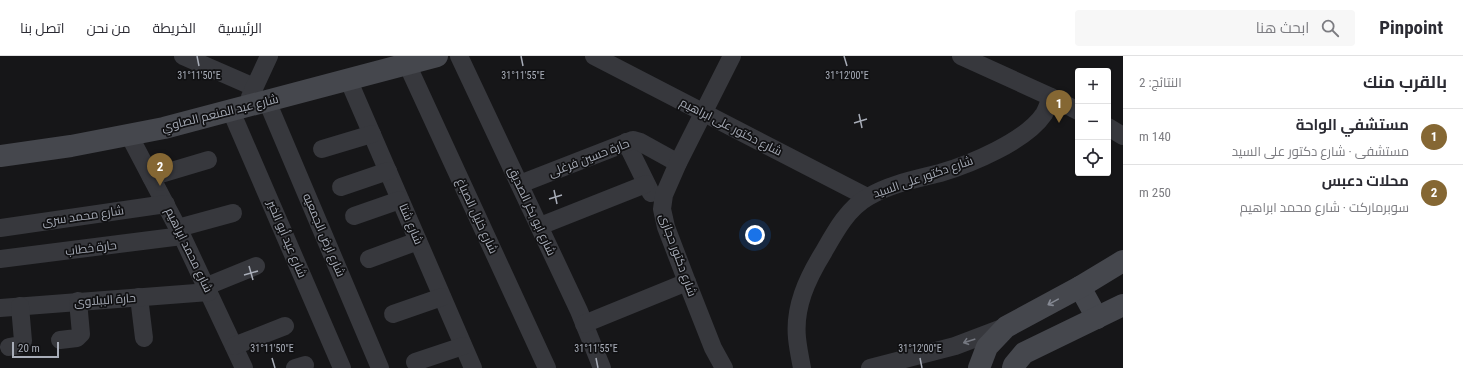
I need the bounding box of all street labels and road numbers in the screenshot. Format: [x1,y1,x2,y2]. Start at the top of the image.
street label: شارع عبد المنعم الصاوي [160,92,281,137]
street label: شارع دكتور على ابراهيم [677,95,784,160]
street label: حارة حسين فرغلى [547,136,631,180]
street label: شارع دكتور على السيد [871,153,975,202]
street label: شارع ابو بكر الصديق [504,164,559,258]
street label: شارع خليل الصباغ [453,176,501,256]
street label: شارع ارض الجمعيه [299,191,348,279]
street label: شارع عيد أبو الخير [263,197,311,280]
street label: شارع شتا [395,201,426,247]
street label: شارع محمد سرى [41,203,125,230]
street label: شارع محمد ابراهيم [162,205,216,295]
street label: شارع دكتور حجازى [656,212,699,299]
street label: حارة خطاب [64,238,118,258]
street label: حارة الببلاوى [74,291,136,309]

